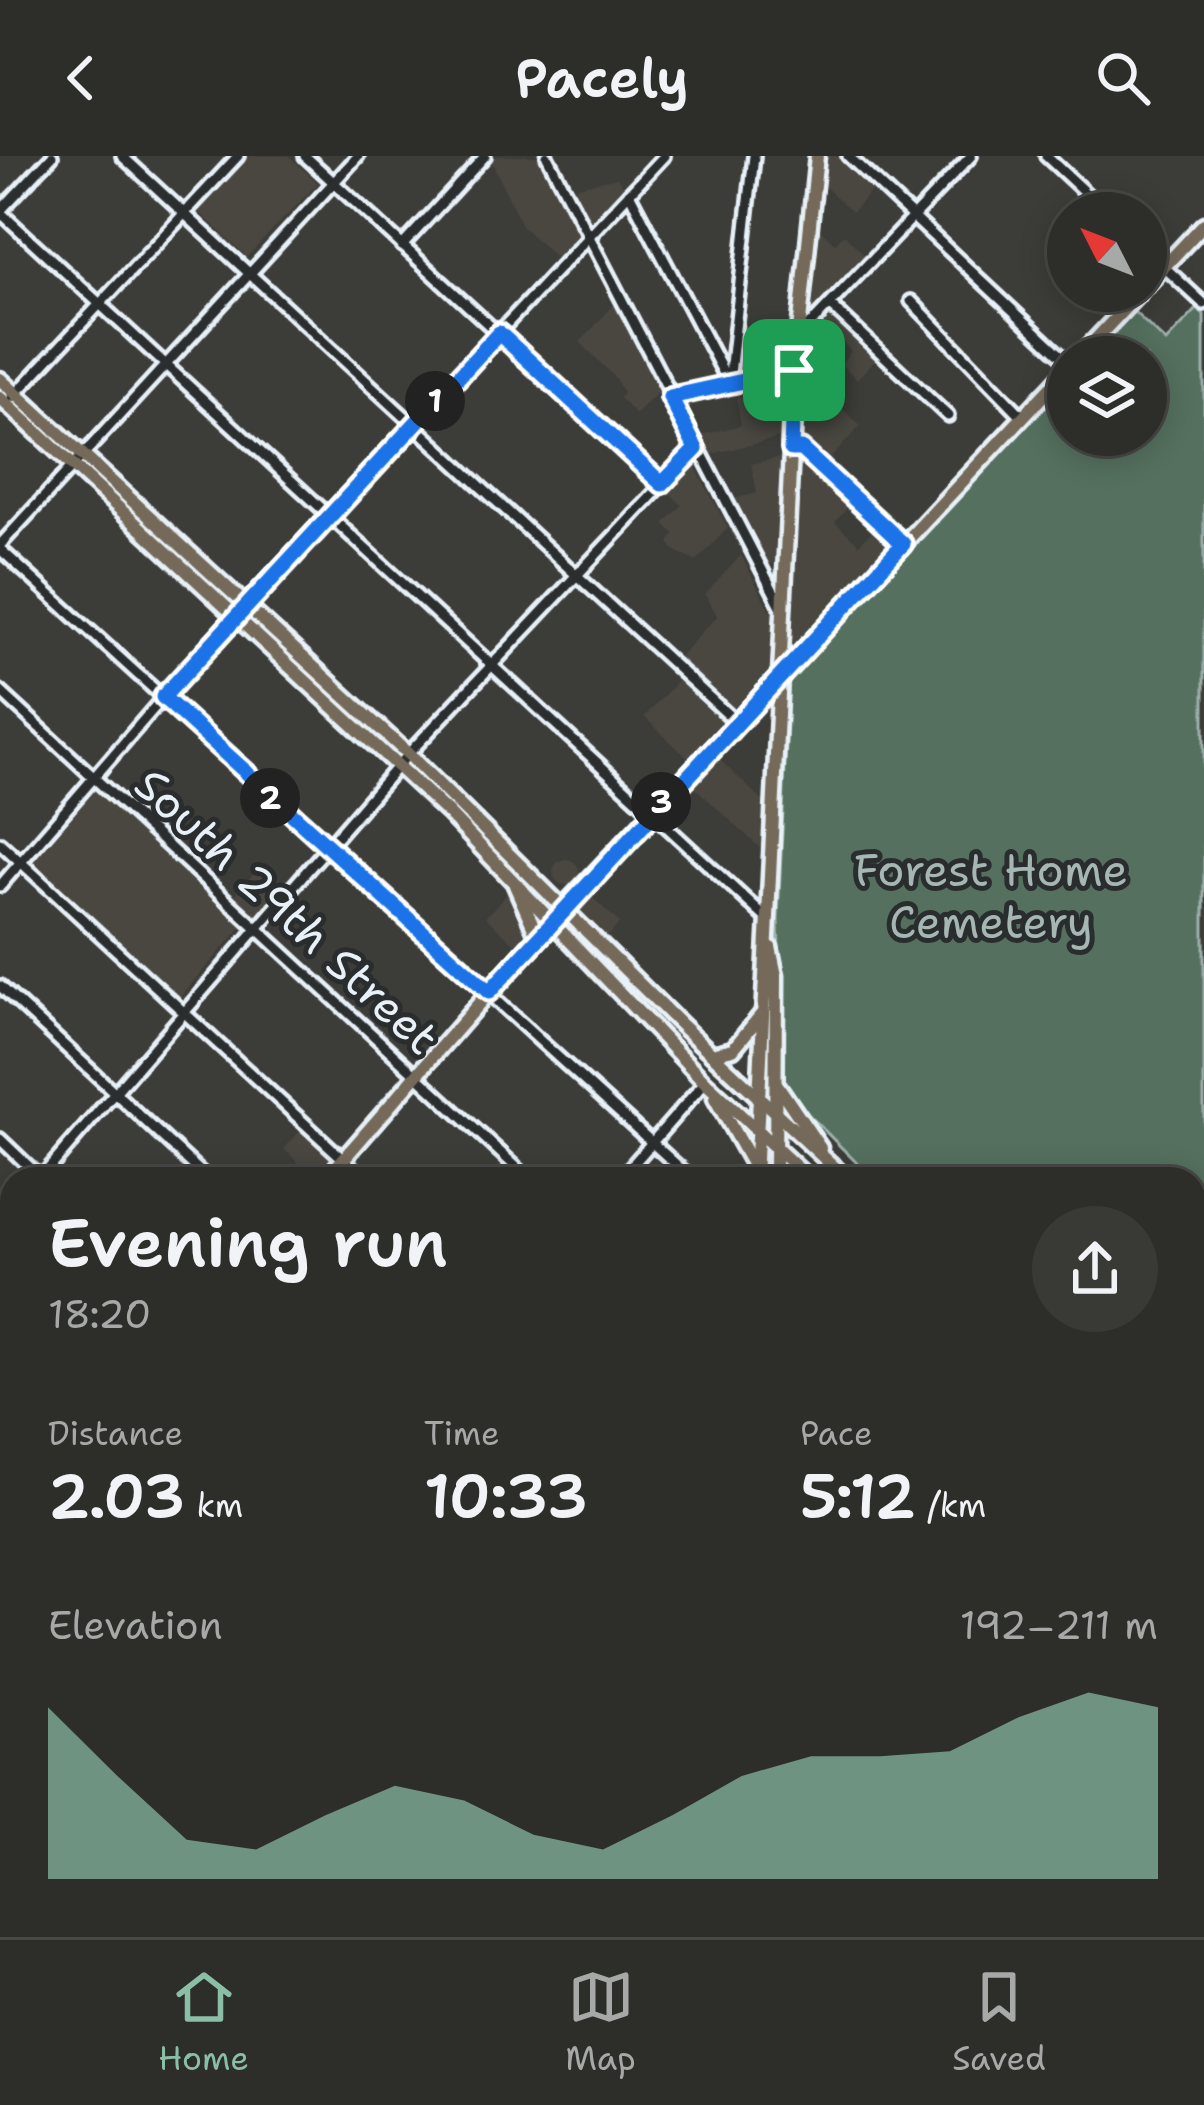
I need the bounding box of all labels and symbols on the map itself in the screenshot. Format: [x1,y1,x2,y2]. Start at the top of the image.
north arrow [1047,192,1167,312]
pin [743,319,845,421]
pin: 1 [405,371,465,431]
street label: South 29th Street [124,757,450,1065]
pin: 2 [240,768,300,828]
pin: 3 [631,772,691,832]
park label: Forest Home Cemetery [854,840,1128,952]

